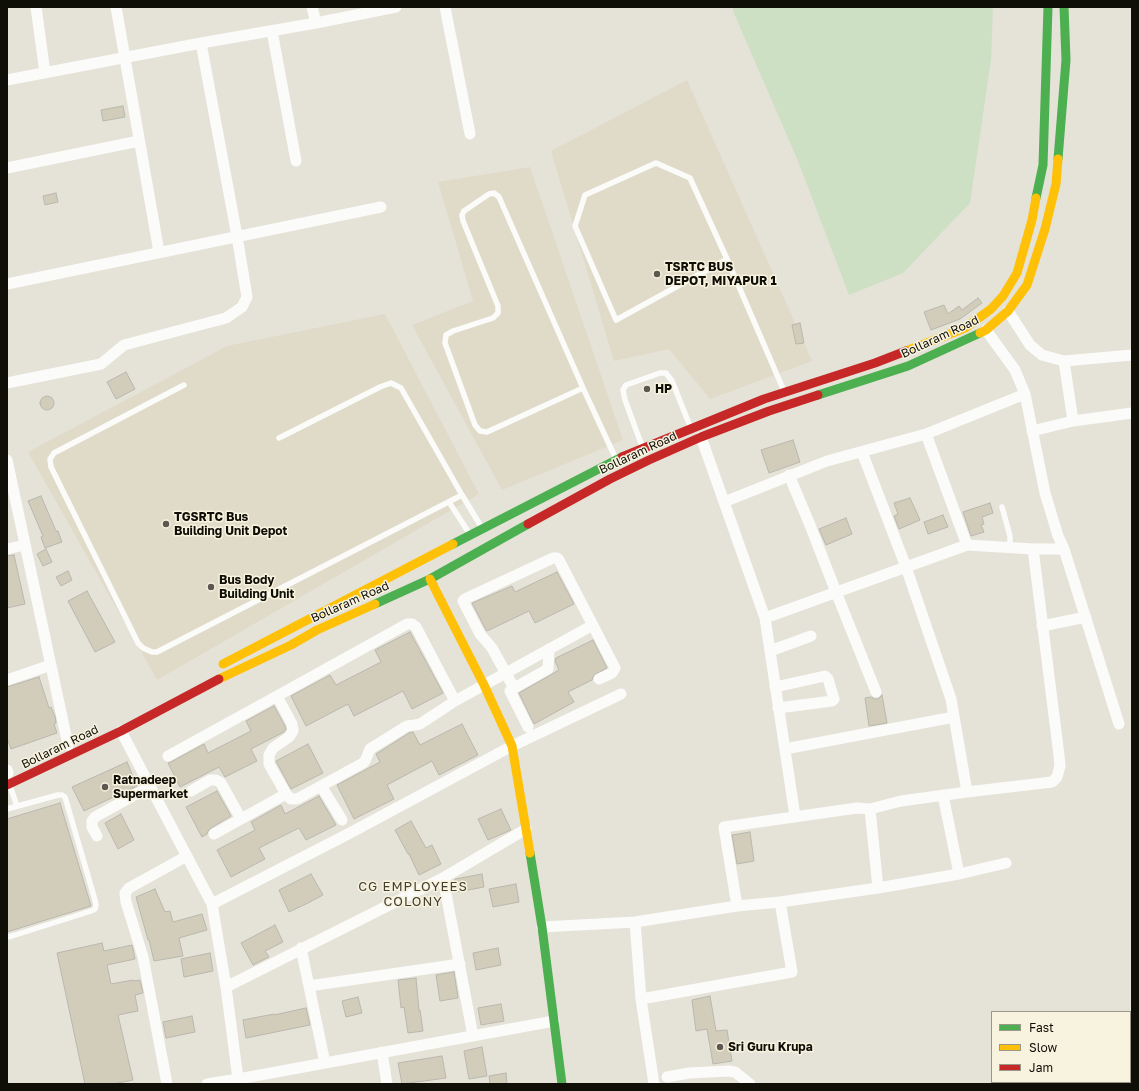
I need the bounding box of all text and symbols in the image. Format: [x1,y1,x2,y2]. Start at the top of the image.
place label: TSRTC BUS DEPOT, MIYAPUR 1 [665,260,777,288]
marker: TSRTC BUS DEPOT, MIYAPUR 1 [652,269,662,279]
street label: Bollaram Road [899,313,981,361]
place label: HP [655,382,672,396]
marker: HP [642,384,652,394]
street label: Bollaram Road [597,429,679,477]
place label: TGSRTC Bus Building Unit Depot [174,510,287,538]
marker: TGSRTC Bus Building Unit Depot [161,519,171,529]
place label: Bus Body Building Unit [219,573,294,601]
street label: Bollaram Road [309,578,391,626]
marker: Bus Body Building Unit [206,582,216,592]
street label: Bollaram Road [19,722,101,772]
place label: Ratnadeep Supermarket [113,773,188,801]
marker: Ratnadeep Supermarket [100,782,110,792]
district label: CG EMPLOYEES COLONY [358,879,468,910]
legend [991,1011,1131,1083]
text: Fast [1029,1020,1054,1035]
place label: Sri Guru Krupa [728,1040,813,1054]
text: Slow [1029,1040,1057,1055]
marker: Sri Guru Krupa [715,1042,725,1052]
text: Jam [1029,1060,1053,1075]

